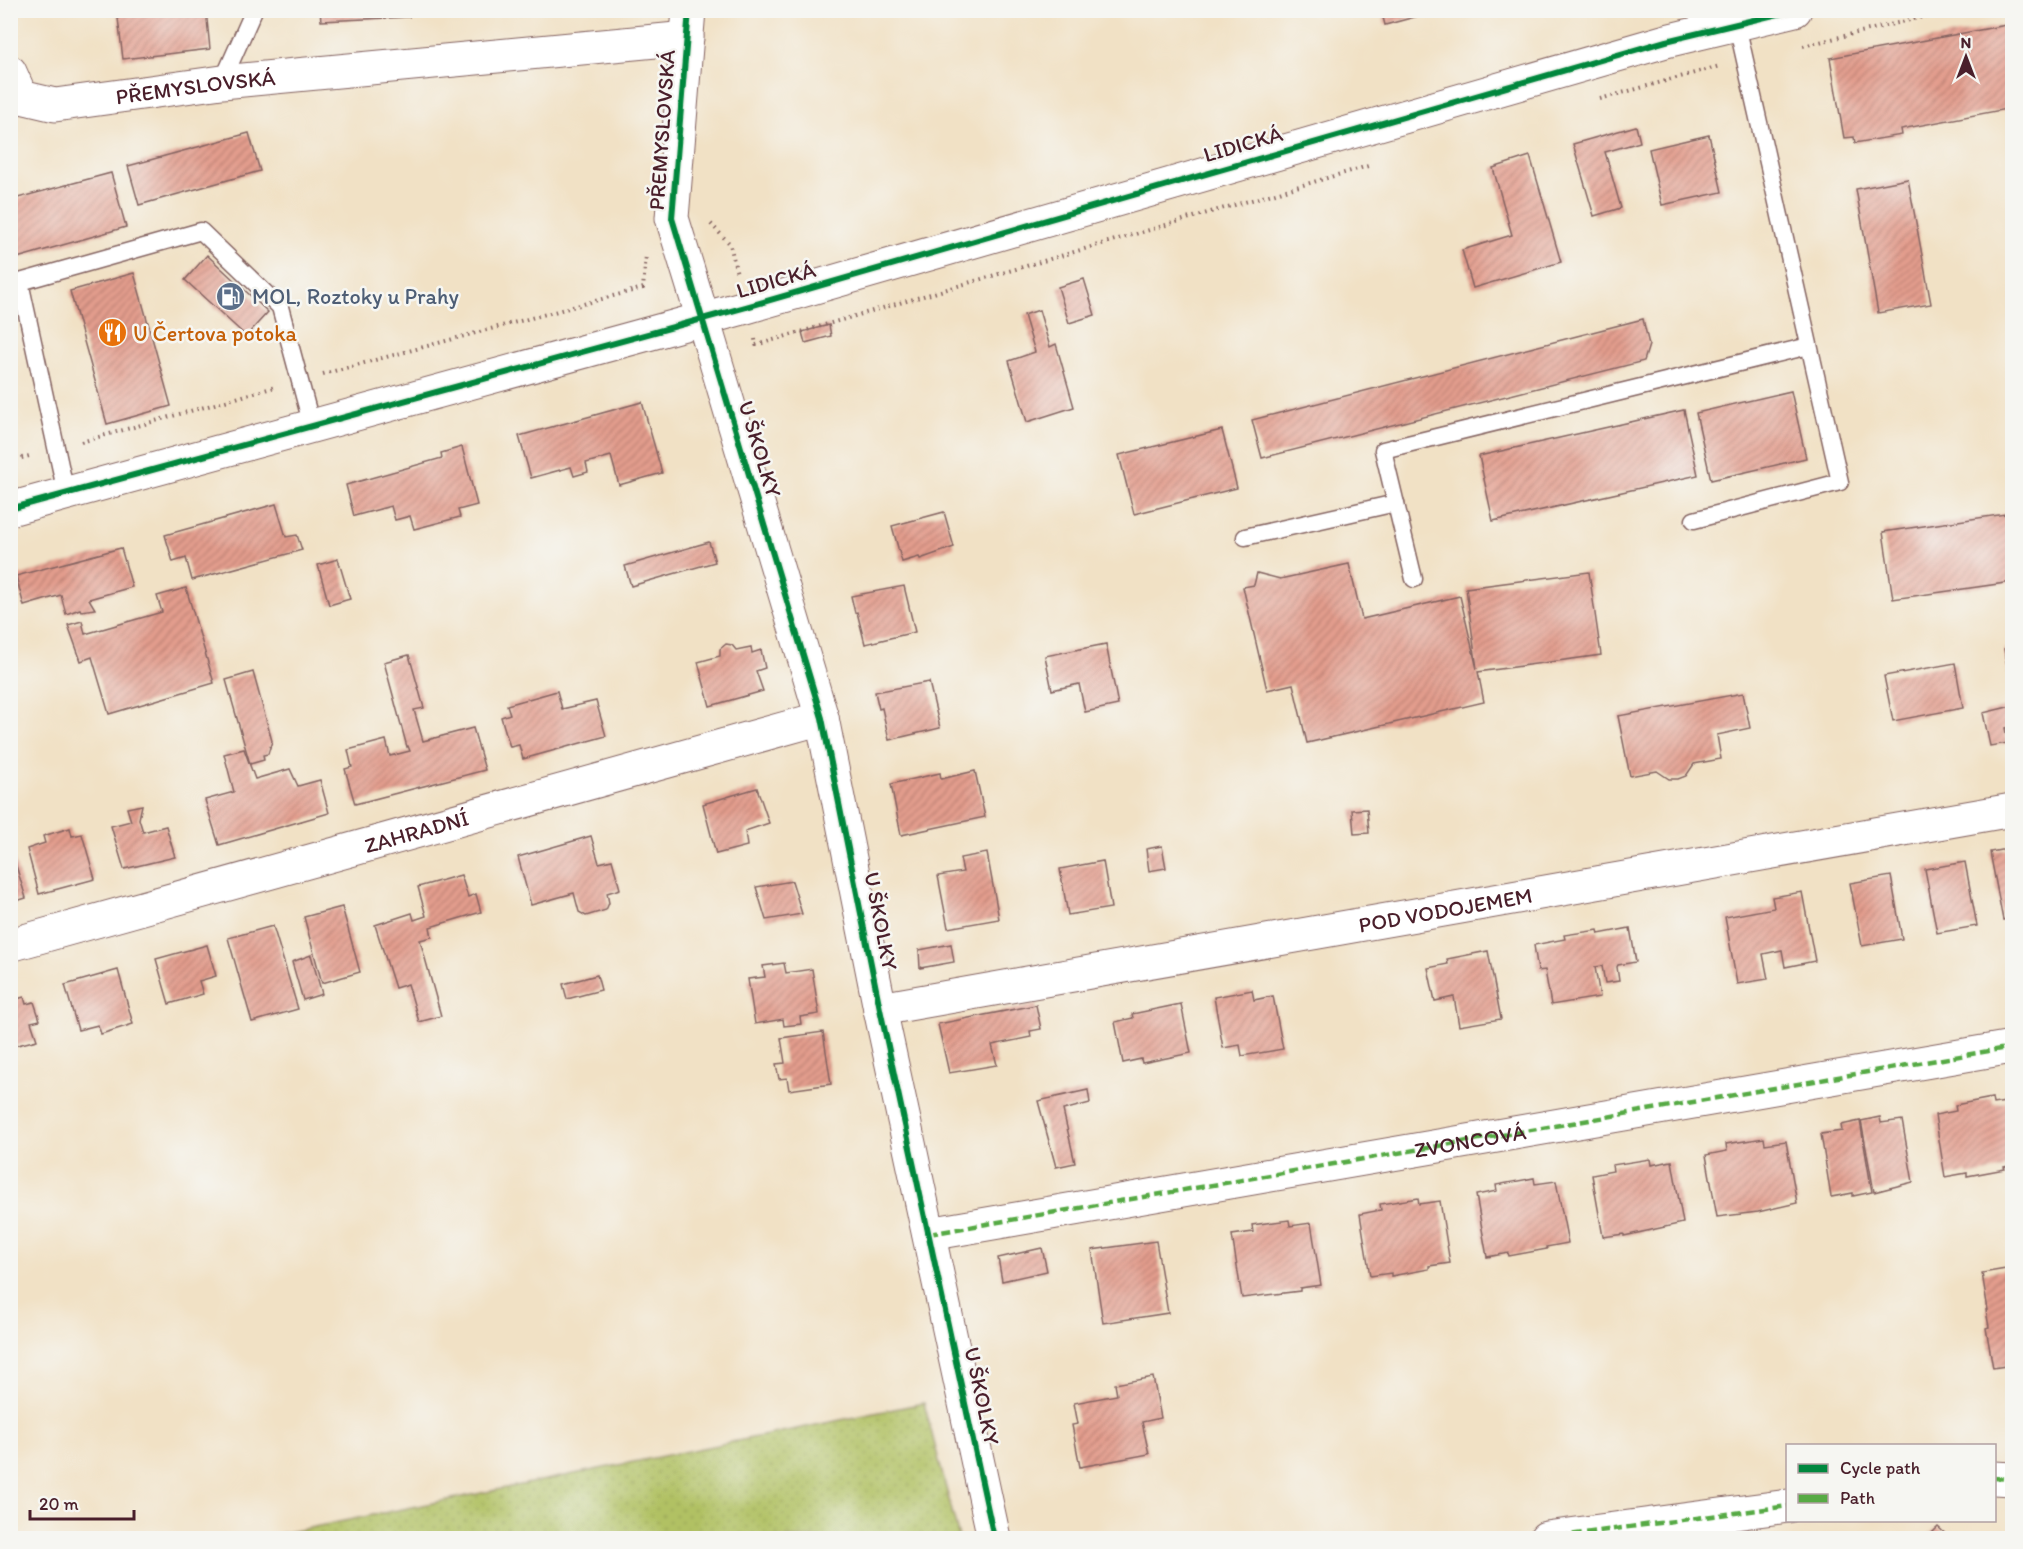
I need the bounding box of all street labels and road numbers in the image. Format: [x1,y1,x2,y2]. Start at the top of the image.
street label: PŘEMYSLOVSKÁ [643,49,681,211]
street label: PŘEMYSLOVSKÁ [114,64,277,110]
street label: LIDICKÁ [1200,120,1286,168]
street label: LIDICKÁ [733,256,819,304]
street label: U ŠKOLKY [733,397,788,501]
street label: ZAHRADNÍ [361,804,472,859]
street label: U ŠKOLKY [858,870,904,973]
street label: POD VODOJEMEM [1356,881,1534,938]
street label: ZVONCOVÁ [1412,1118,1528,1164]
street label: U ŠKOLKY [958,1344,1006,1448]

